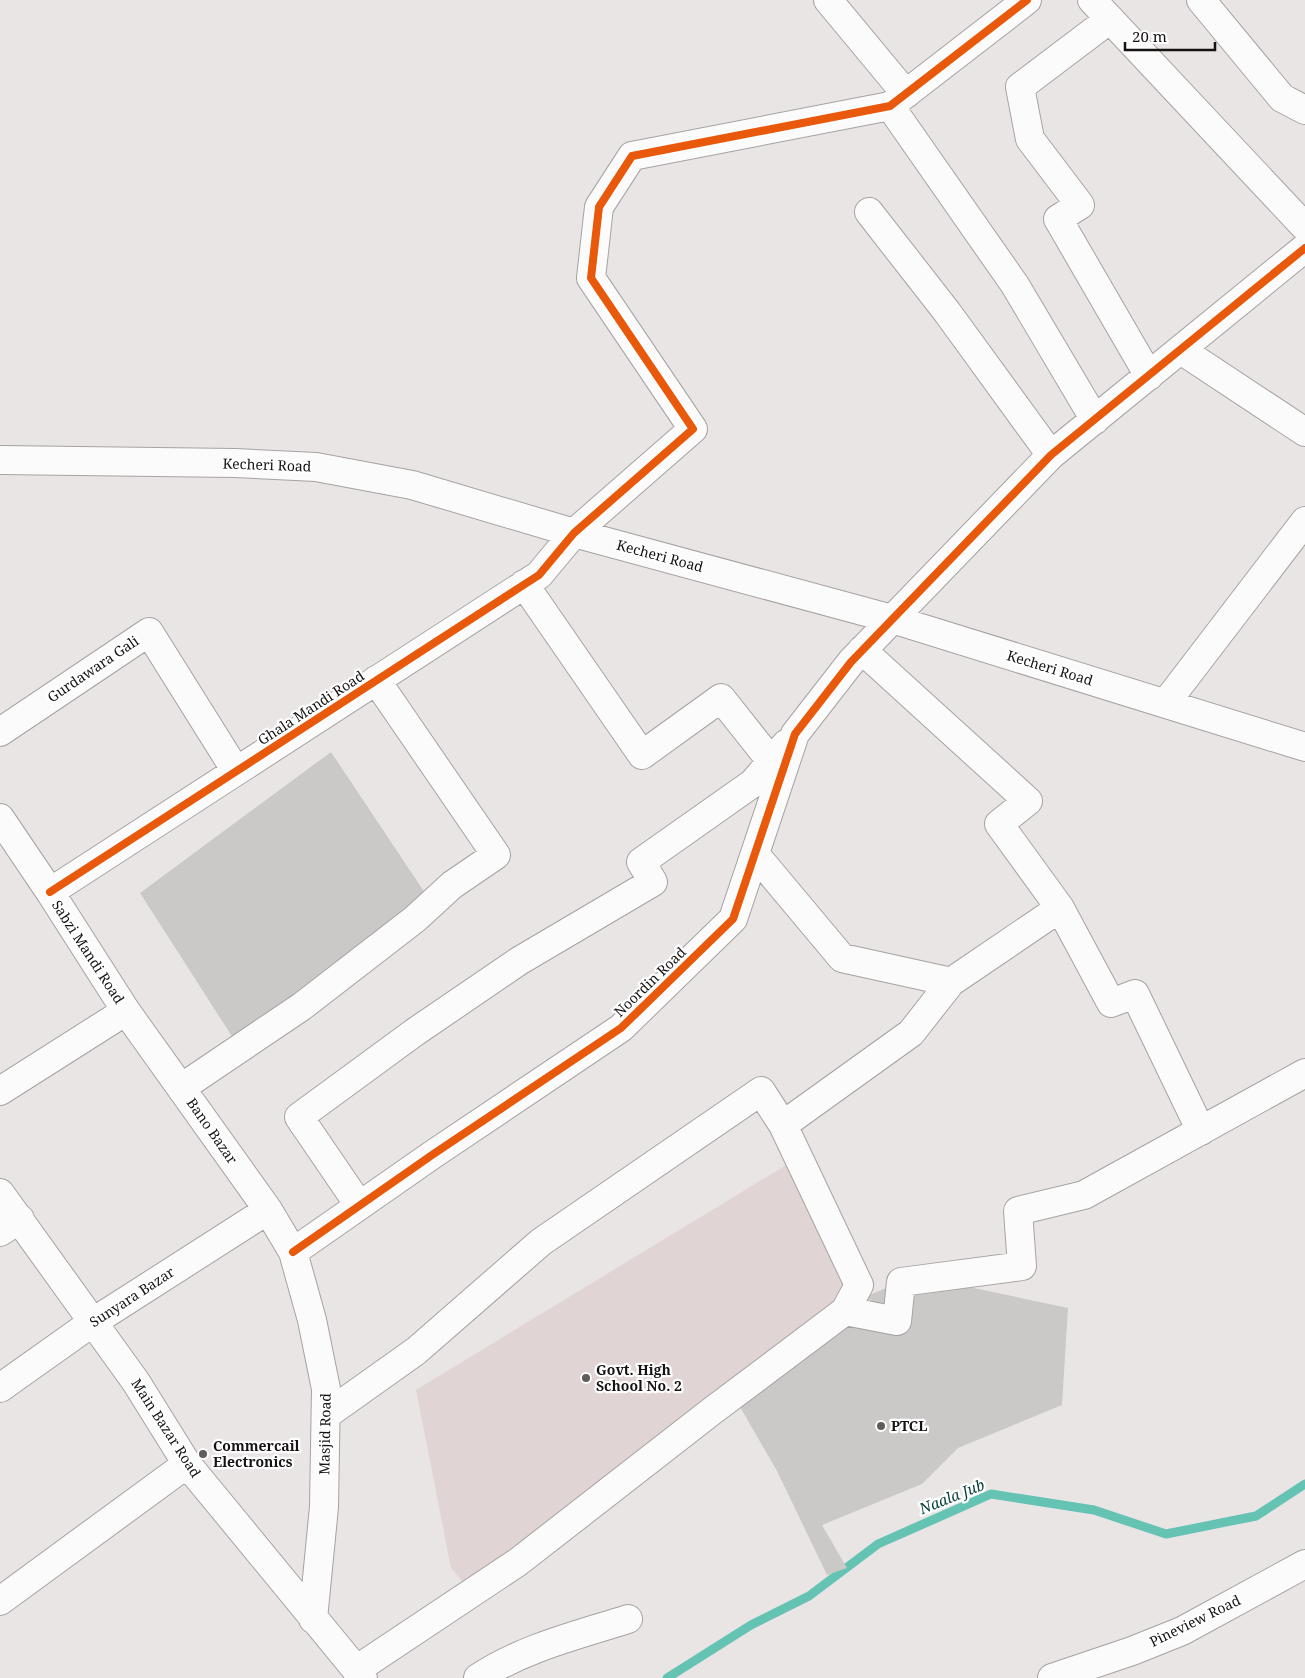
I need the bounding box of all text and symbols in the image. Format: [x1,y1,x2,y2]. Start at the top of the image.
scale bar [1125,20,1215,52]
text: 20 m [1132,26,1167,46]
street label: Kecheri Road [222,453,312,476]
street label: Kecheri Road [615,535,706,576]
street label: Gurdawara Gali [43,631,143,706]
street label: Kecheri Road [1005,645,1096,690]
street label: Ghala Mandi Road [254,666,368,749]
street label: Sabzi Mandi Road [48,896,129,1008]
street label: Noordin Road [610,942,690,1021]
street label: Bano Bazar [183,1094,242,1168]
street label: Sunyara Bazar [86,1262,178,1331]
place label: Govt. High School No. 2 [596,1360,682,1395]
marker: Govt. High School No. 2 [580,1372,592,1384]
street label: Main Bazar Road [127,1375,206,1481]
street label: Masjid Road [314,1392,335,1475]
place label: PTCL [891,1416,927,1435]
marker: PTCL [875,1420,887,1432]
place label: Commercail Electronics [213,1436,300,1471]
marker: Commercail Electronics [197,1448,209,1460]
water label: Naala Jub [915,1474,987,1519]
street label: Pineview Road [1146,1590,1244,1651]

